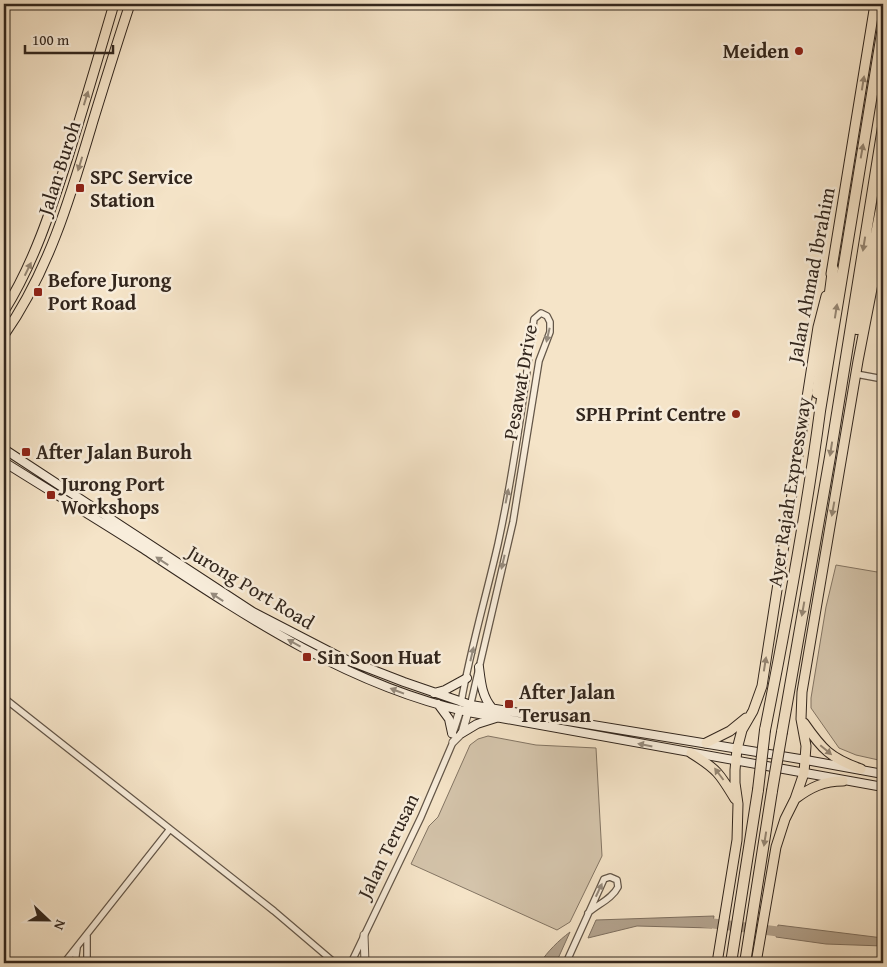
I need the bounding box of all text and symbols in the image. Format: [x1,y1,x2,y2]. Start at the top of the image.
scale bar [25,22,112,54]
text: 100 m [32,29,70,50]
place label: Meiden [723,36,789,65]
marker: Meiden [793,45,805,57]
one-way arrow [859,74,867,90]
one-way arrow [83,91,91,106]
street label: Jalan Buroh [29,117,87,222]
one-way arrow [859,142,867,158]
one-way arrow [75,157,83,172]
place label: SPC Service Station [90,162,193,214]
marker: SPC Service Station [74,182,86,194]
street label: Jalan Ahmad Ibrahim [779,184,842,368]
one-way arrow [860,236,868,252]
one-way arrow [24,261,32,276]
place label: Before Jurong Port Road [48,265,172,317]
marker: Before Jurong Port Road [32,286,44,298]
one-way arrow [832,303,840,319]
street label: Pesawat Drive [495,322,544,442]
one-way arrow [544,327,552,343]
street label: Ayer Rajah Expressway [759,395,818,589]
place label: SPH Print Centre [576,399,726,428]
marker: SPH Print Centre [730,408,742,420]
place label: After Jalan Buroh [36,437,192,466]
one-way arrow [826,441,834,457]
marker: After Jalan Buroh [20,446,32,458]
place label: Jurong Port Workshops [58,469,165,521]
one-way arrow [504,487,512,503]
marker: Jurong Port Workshops [45,489,57,501]
one-way arrow [828,501,836,517]
street label: Jurong Port Road [180,536,320,636]
one-way arrow [499,555,507,570]
one-way arrow [155,556,168,566]
one-way arrow [210,592,223,602]
one-way arrow [799,601,807,617]
one-way arrow [287,639,302,647]
place label: Sin Soon Huat [317,642,442,671]
one-way arrow [468,647,476,662]
marker: Sin Soon Huat [301,651,313,663]
one-way arrow [761,656,769,672]
place label: After Jalan Terusan [519,677,615,729]
one-way arrow [390,687,405,694]
marker: After Jalan Terusan [503,698,515,710]
one-way arrow [637,740,653,748]
one-way arrow [819,744,831,756]
one-way arrow [714,767,724,781]
street label: Jalan Terusan [348,788,426,906]
one-way arrow [761,832,769,848]
one-way arrow [595,883,603,897]
north arrow [22,894,72,944]
text: N [49,917,71,934]

